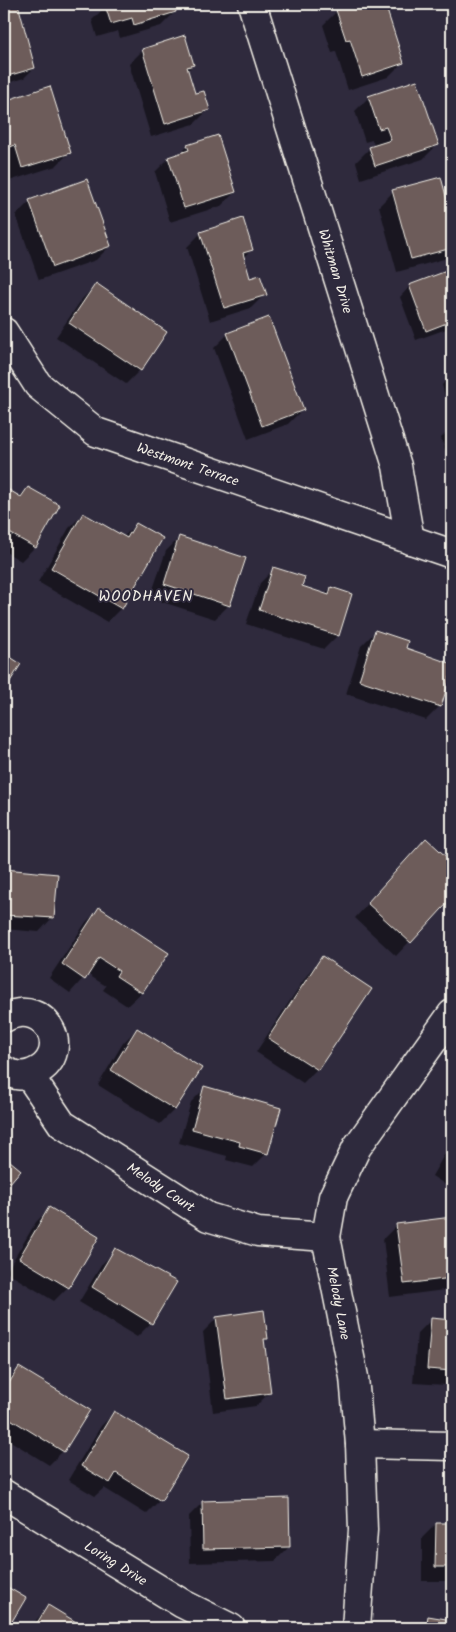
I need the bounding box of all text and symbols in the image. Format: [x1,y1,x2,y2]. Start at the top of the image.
street label: Whitman Drive [312,226,359,317]
street label: Westmont Terrace [134,437,242,493]
district label: WOODHAVEN [99,585,193,609]
street label: Melody Court [122,1157,200,1219]
street label: Melody Lane [320,1265,356,1342]
street label: Loring Drive [80,1536,152,1592]

